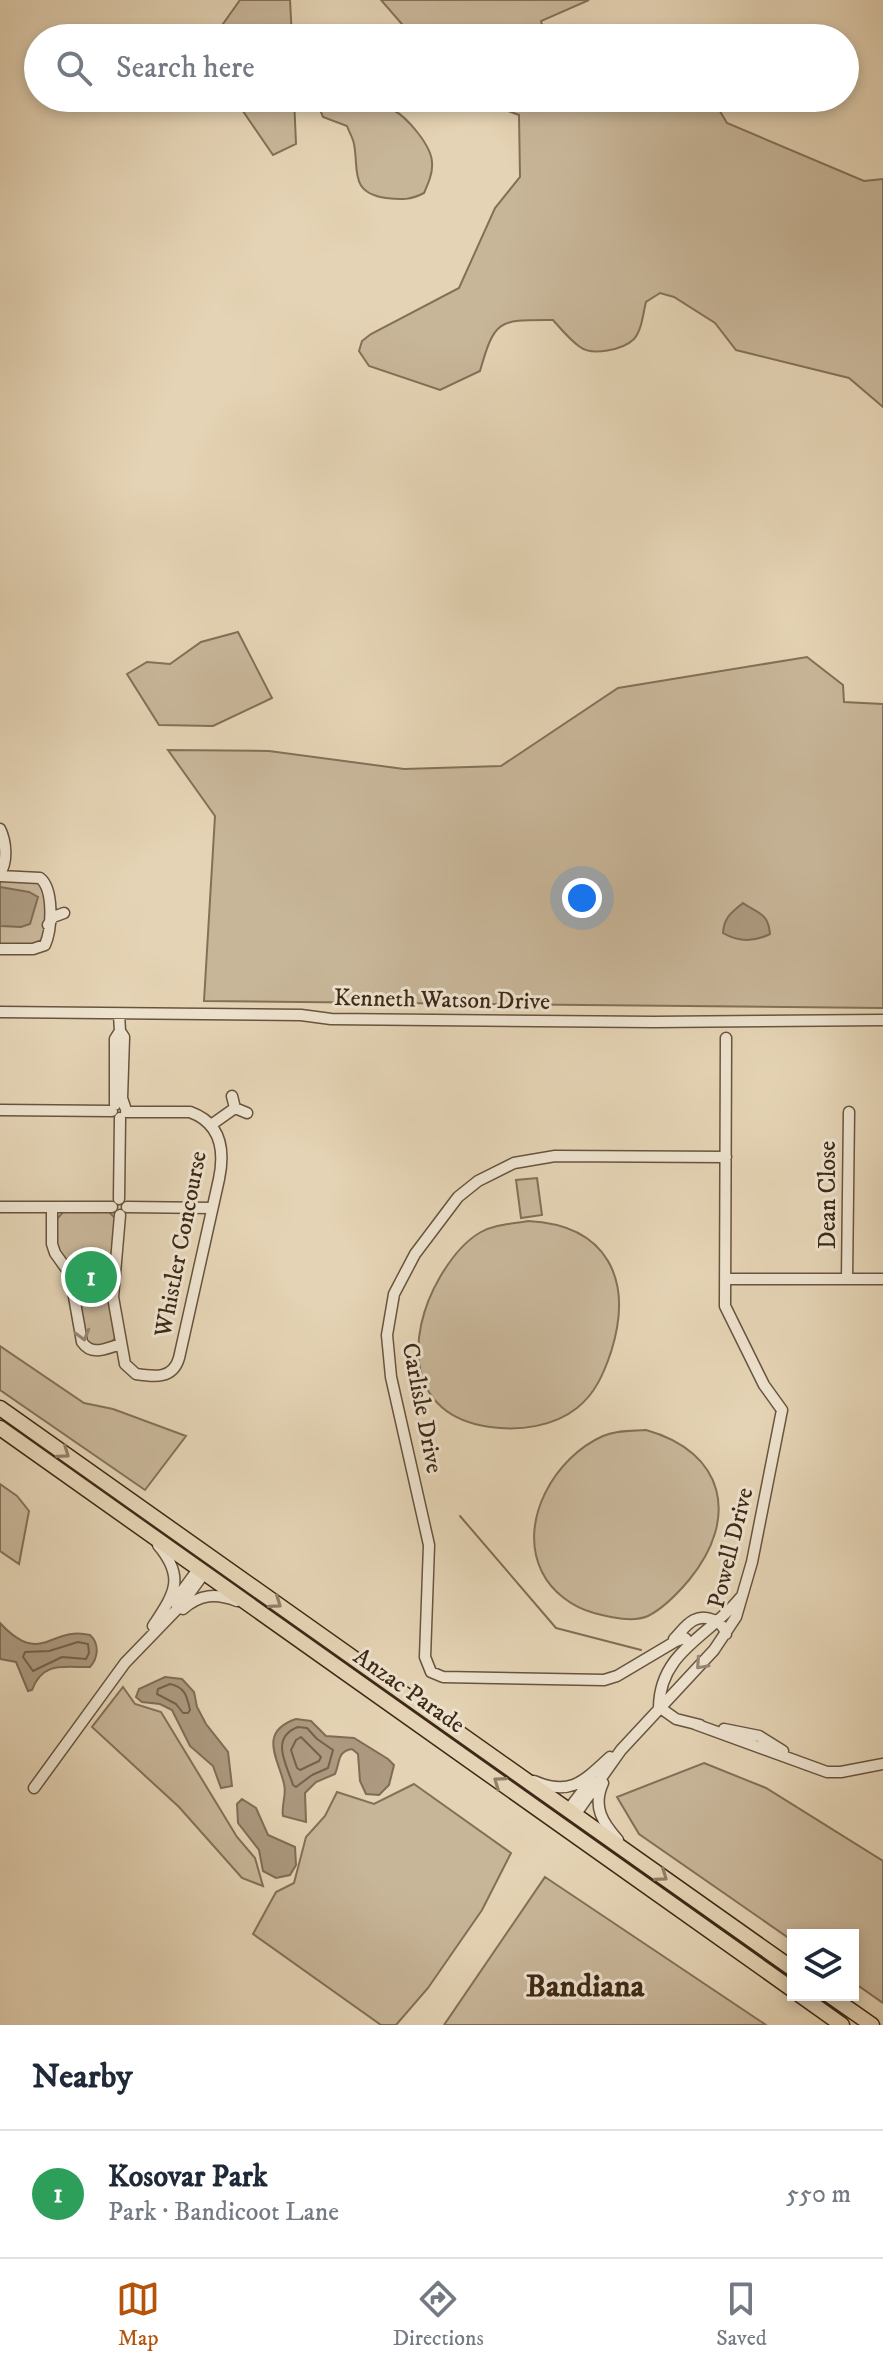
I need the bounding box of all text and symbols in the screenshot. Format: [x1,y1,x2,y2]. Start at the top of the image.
search box [24,24,859,112]
icon: search [52,46,96,90]
text: Search here [116,50,255,87]
your location [562,878,602,918]
street label: Kenneth Watson Drive [334,983,550,1017]
street label: Dean Close [813,1141,843,1249]
street label: Whistler Concourse [148,1148,214,1341]
pin: 1 [65,1247,117,1307]
one-way arrow [73,1328,90,1341]
street label: Carlisle Drive [395,1340,449,1476]
one-way arrow [55,1443,69,1458]
street label: Powell Drive [702,1484,760,1611]
one-way arrow [267,1593,281,1608]
street label: Anzac Parade [348,1642,471,1740]
one-way arrow [697,1655,711,1670]
one-way arrow [494,1777,508,1792]
one-way arrow [653,1866,668,1881]
map controls [787,1929,859,2001]
button: layers [787,1929,859,2001]
district label: Bandiana [526,1967,645,2007]
text: Nearby [32,2056,133,2098]
text: Kosovar Park [108,2159,268,2196]
text: 1 [53,2178,63,2211]
text: 550 m [786,2178,851,2211]
text: Park · Bandicoot Lane [108,2196,339,2229]
tab: Map [116,2277,160,2352]
tab: Directions [393,2277,484,2352]
tab: Saved [716,2277,767,2352]

